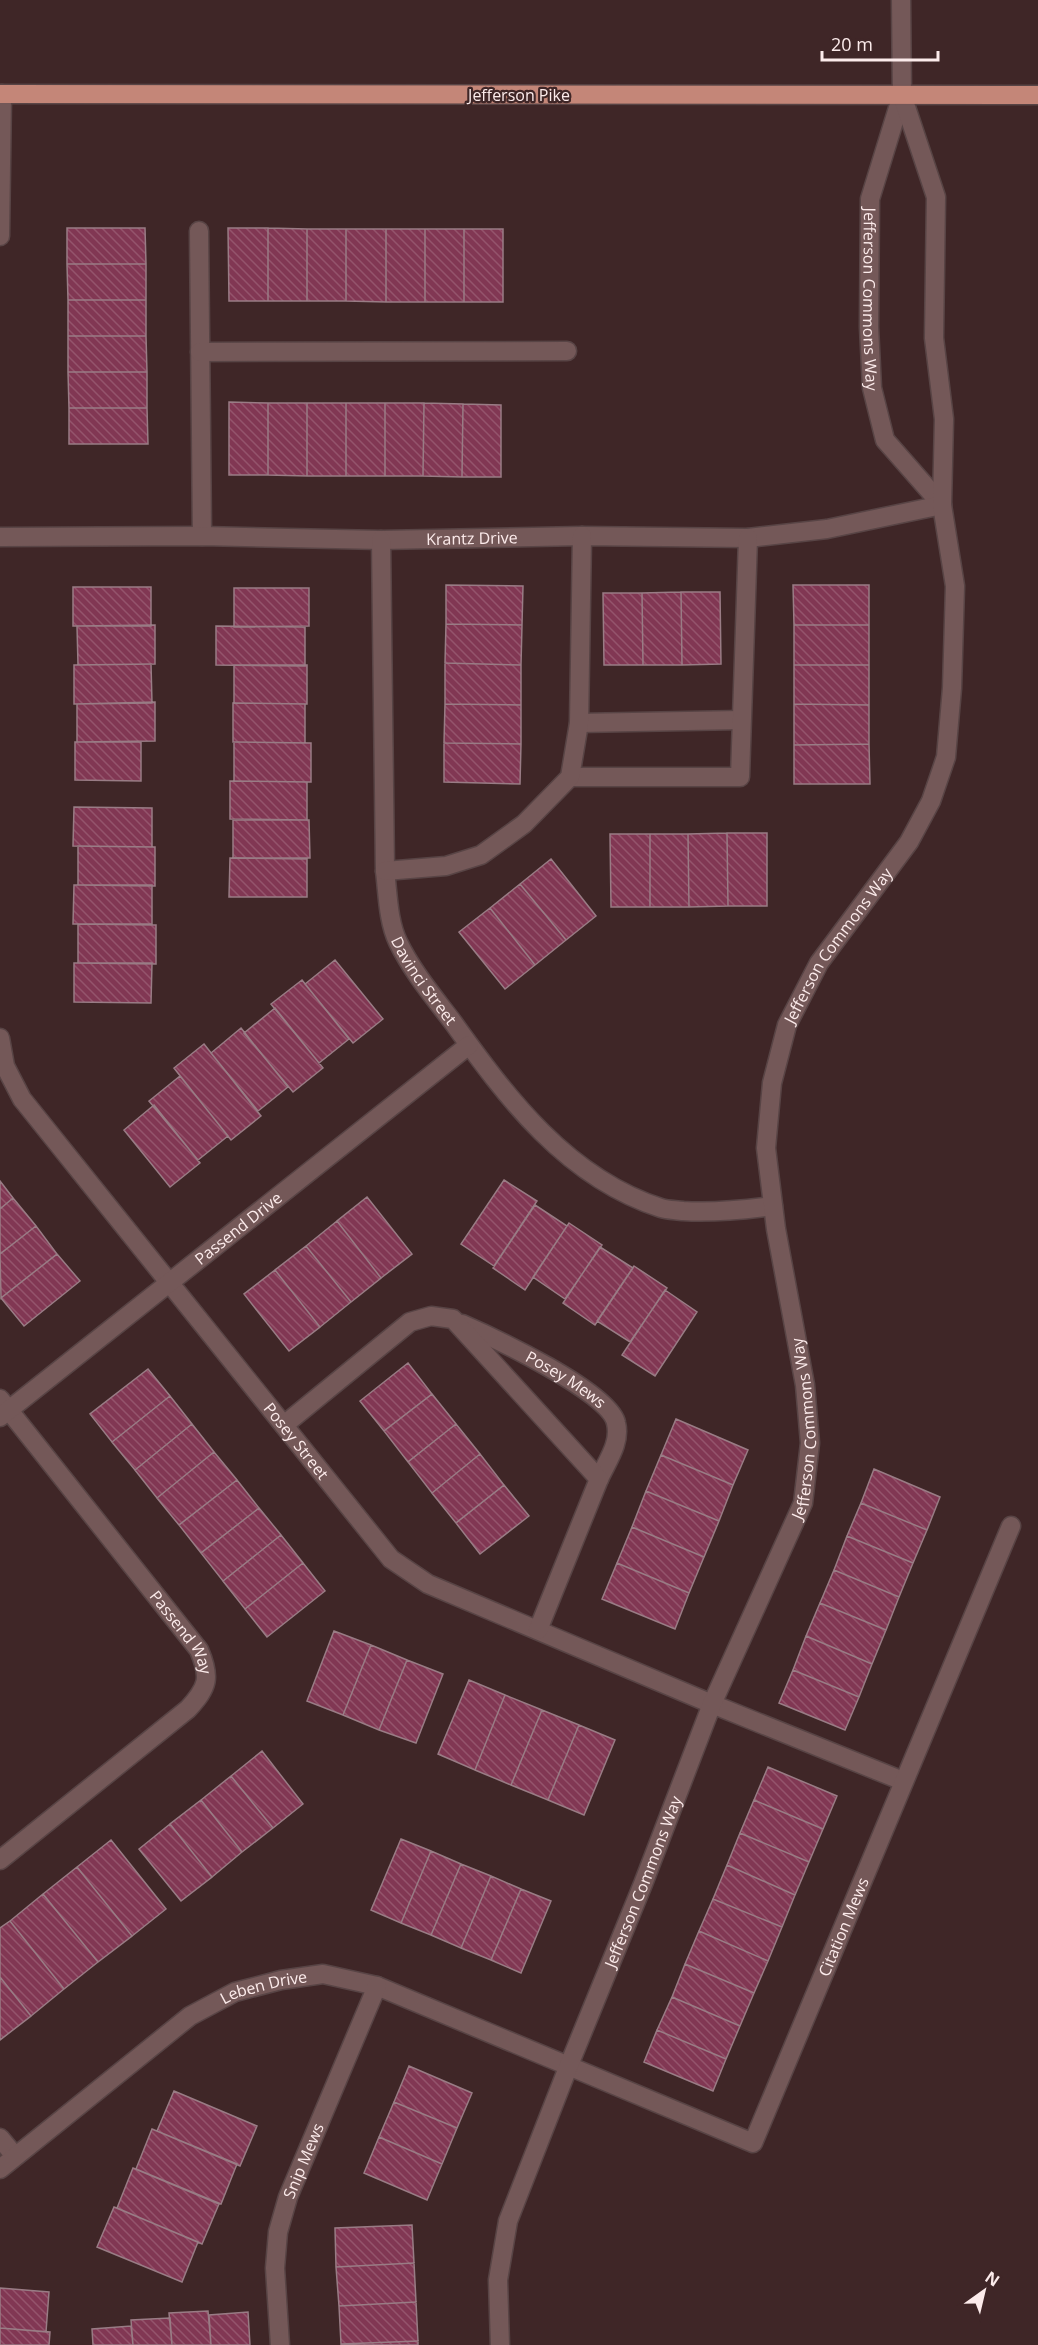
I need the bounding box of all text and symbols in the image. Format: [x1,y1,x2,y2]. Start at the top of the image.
scale bar [822,24,938,62]
text: 20 m [831,32,873,56]
street label: Jefferson Pike [466,84,570,106]
street label: Jefferson Commons Way [858,206,883,392]
street label: Krantz Drive [426,526,518,550]
street label: Jefferson Commons Way [778,862,898,1029]
street label: Davinci Street [386,933,462,1030]
street label: Passend Drive [190,1187,286,1270]
street label: Jefferson Commons Way [785,1335,821,1525]
street label: Posey Mews [522,1346,611,1413]
street label: Posey Street [259,1398,334,1484]
street label: Passend Way [145,1586,217,1677]
street label: Jefferson Commons Way [598,1792,687,1973]
street label: Citation Mews [813,1874,874,1980]
street label: Leben Drive [216,1965,308,2009]
street label: Snip Mews [278,2120,329,2202]
north arrow [954,2261,1014,2321]
text: N [981,2266,1004,2291]

